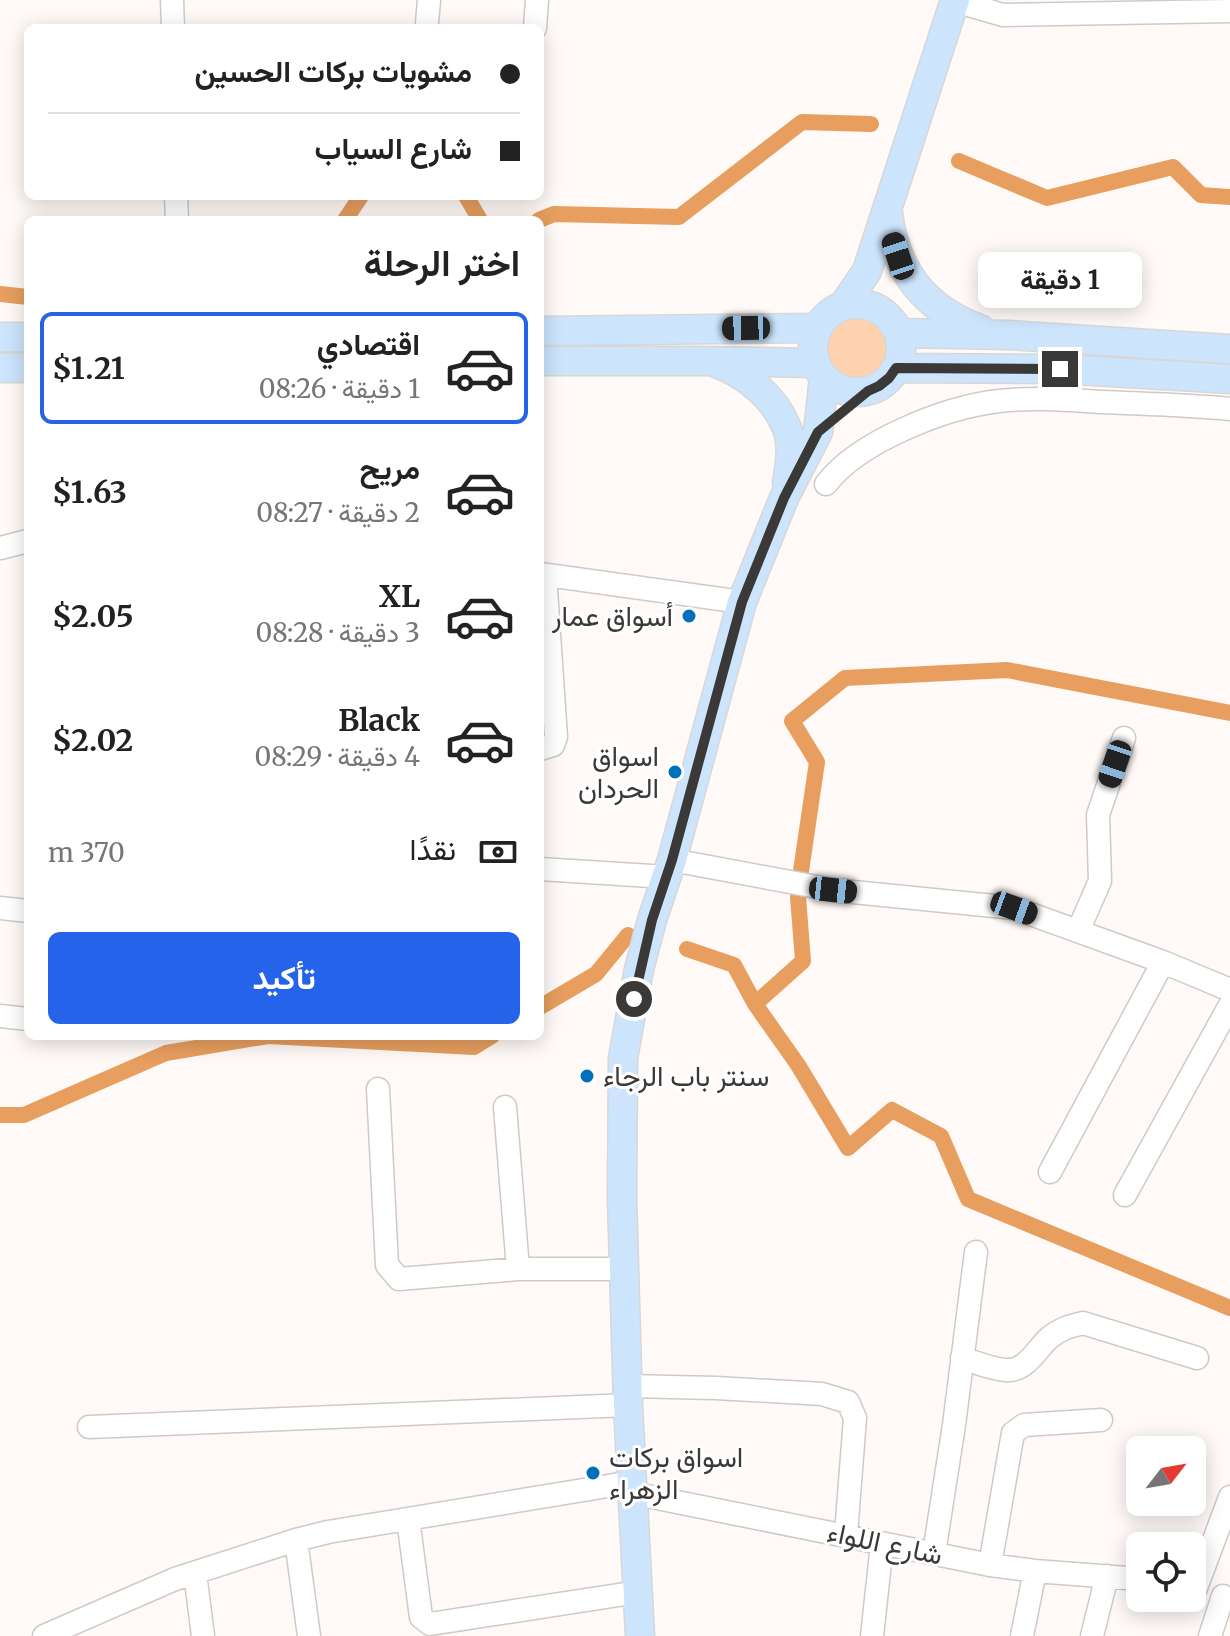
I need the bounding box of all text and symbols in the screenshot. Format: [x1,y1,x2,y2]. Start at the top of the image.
text: مشويات بركات الحسين [195,52,472,90]
text: شارع السياب [315,129,472,167]
car [879,229,917,283]
text: اختر الرحلة [364,241,520,286]
callout: 1 دقيقة [978,253,1142,309]
text: 1 دقيقة [1020,263,1100,296]
car [722,316,770,340]
text: اقتصادي [317,325,420,363]
icon: car [444,332,516,404]
text: $1.21 [52,349,125,387]
route end [1042,351,1078,387]
text: 1 دقيقة · 08:26 [259,372,420,405]
text: مريح [360,449,420,487]
icon: car [444,456,516,528]
text: $1.63 [52,473,127,511]
text: 2 دقيقة · 08:27 [256,496,420,529]
text: XL [379,577,420,615]
icon: car [444,580,516,652]
text: $2.05 [52,597,133,635]
place label: أسواق عمار [551,598,673,634]
marker: أسواق عمار [680,607,698,625]
text: 3 دقيقة · 08:28 [256,616,420,649]
text: Black [338,701,420,739]
icon: car [444,704,516,776]
text: $2.02 [52,721,133,759]
car [1096,737,1134,791]
place label: اسواق الحردان [578,738,659,806]
text: 4 دقيقة · 08:29 [254,740,420,773]
marker: اسواق الحردان [666,763,684,781]
text: نقدًا [410,830,456,868]
icon: cash [476,830,520,874]
text: 370 m [48,836,125,869]
car [808,876,858,904]
car [987,889,1041,927]
button: تأكيد [48,932,520,1024]
route start [616,981,652,1017]
place label: سنتر باب الرجاء [603,1058,769,1094]
marker: سنتر باب الرجاء [578,1067,596,1085]
north arrow [1126,1436,1206,1516]
map controls [1126,1436,1206,1612]
place label: اسواق بركات الزهراء [609,1439,743,1507]
marker: اسواق بركات الزهراء [584,1464,602,1482]
street label: شارع اللواء [824,1513,946,1574]
button: locate [1126,1532,1206,1612]

